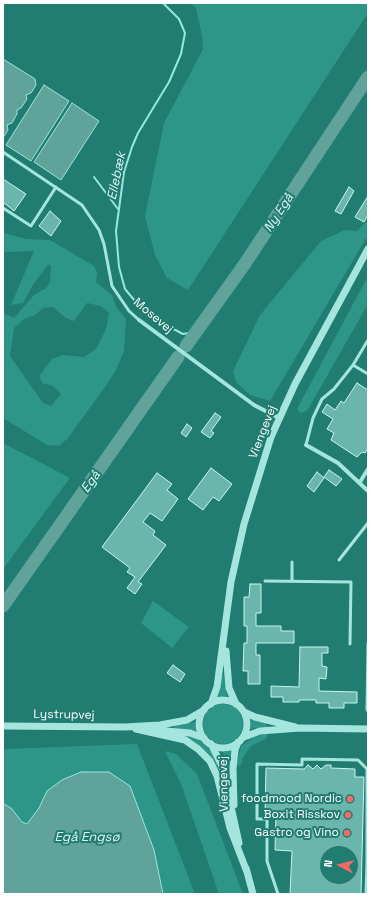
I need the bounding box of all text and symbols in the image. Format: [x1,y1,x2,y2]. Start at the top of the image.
water label: Ellebæk [104,151,130,201]
water label: Ny Egå [261,191,297,235]
street label: Mosevej [130,295,176,337]
street label: Viengevej [246,403,280,461]
water label: Egå [78,468,104,496]
street label: Lystrupvej [33,707,95,723]
street label: Viengevej [216,756,232,812]
place label: foodmood Nordic [241,792,342,806]
marker: foodmood Nordic [345,794,355,804]
place label: Boxit Risskov [263,808,340,822]
marker: Boxit Risskov [343,810,353,820]
place label: Gastro og Vino [254,826,339,840]
marker: Gastro og Vino [342,828,352,838]
water label: Egå Engsø [55,829,119,845]
north arrow [319,845,359,885]
text: N [321,859,335,868]

